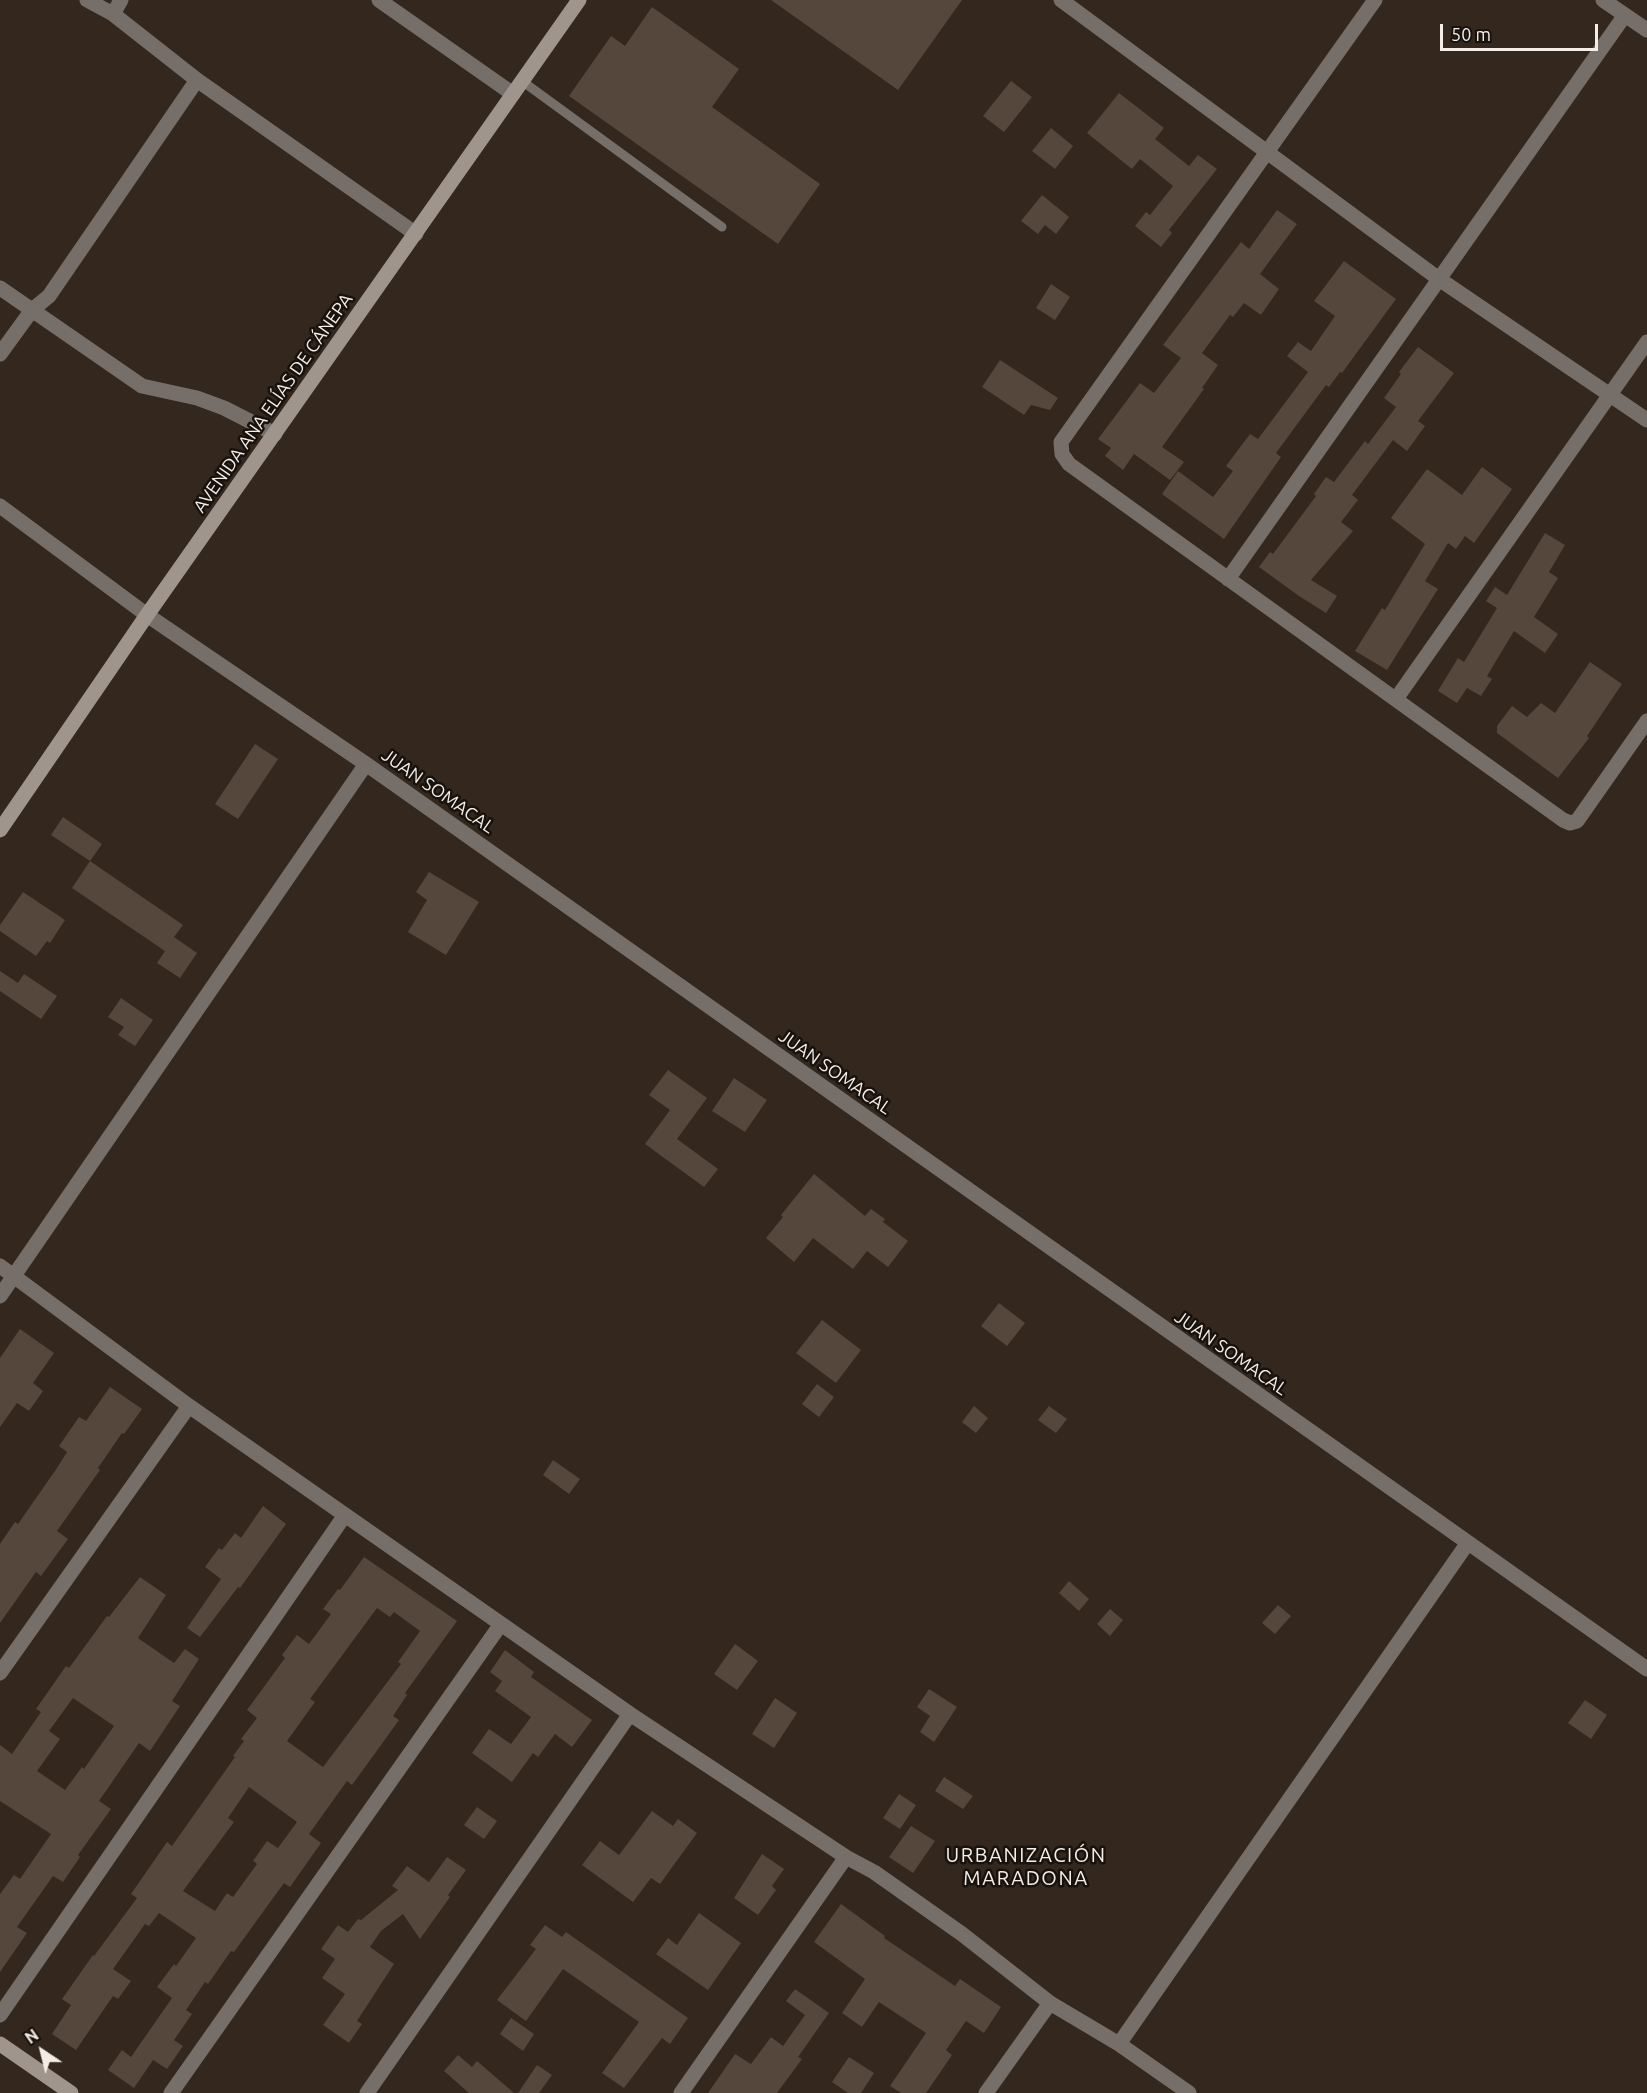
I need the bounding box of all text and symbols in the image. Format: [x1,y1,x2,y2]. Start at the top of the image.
scale bar [1443,12,1600,50]
text: 50 m [1451,24,1491,44]
street label: AVENIDA ANA ELÍAS DE CÁNEPA [189,289,357,517]
street label: JUAN SOMACAL [377,744,499,838]
street label: JUAN SOMACAL [774,1025,896,1119]
street label: JUAN SOMACAL [1170,1306,1292,1400]
district label: URBANIZACIÓN MARADONA [946,1843,1106,1890]
north arrow [12,2021,72,2081]
text: N [22,2025,42,2047]

